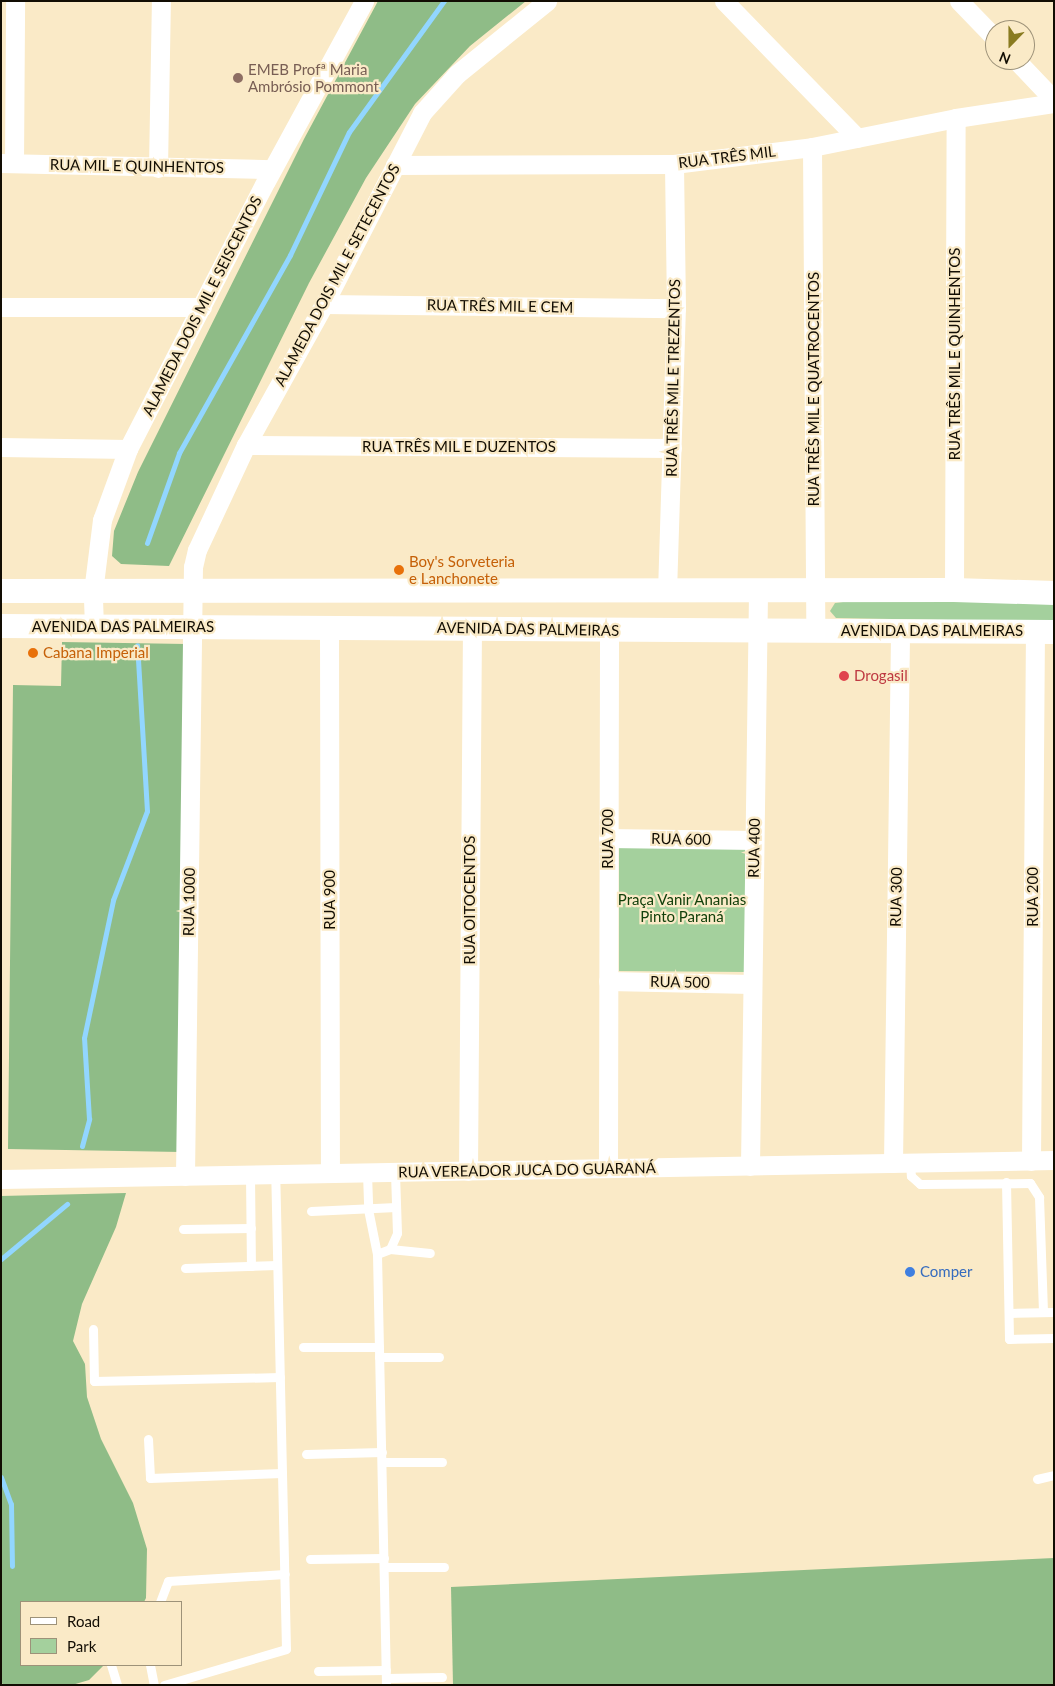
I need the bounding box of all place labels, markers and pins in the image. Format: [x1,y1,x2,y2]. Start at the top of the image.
place label: EMEB Profª Maria Ambrósio Pommont [248,60,379,95]
marker: EMEB Profª Maria Ambrósio Pommont [232,72,244,84]
place label: Boy's Sorveteria e Lanchonete [409,552,515,587]
marker: Boy's Sorveteria e Lanchonete [393,564,405,576]
place label: Cabana Imperial [43,644,149,662]
marker: Cabana Imperial [27,647,39,659]
place label: Drogasil [854,667,908,685]
marker: Drogasil [838,670,850,682]
place label: Comper [920,1263,972,1281]
marker: Comper [904,1266,916,1278]

